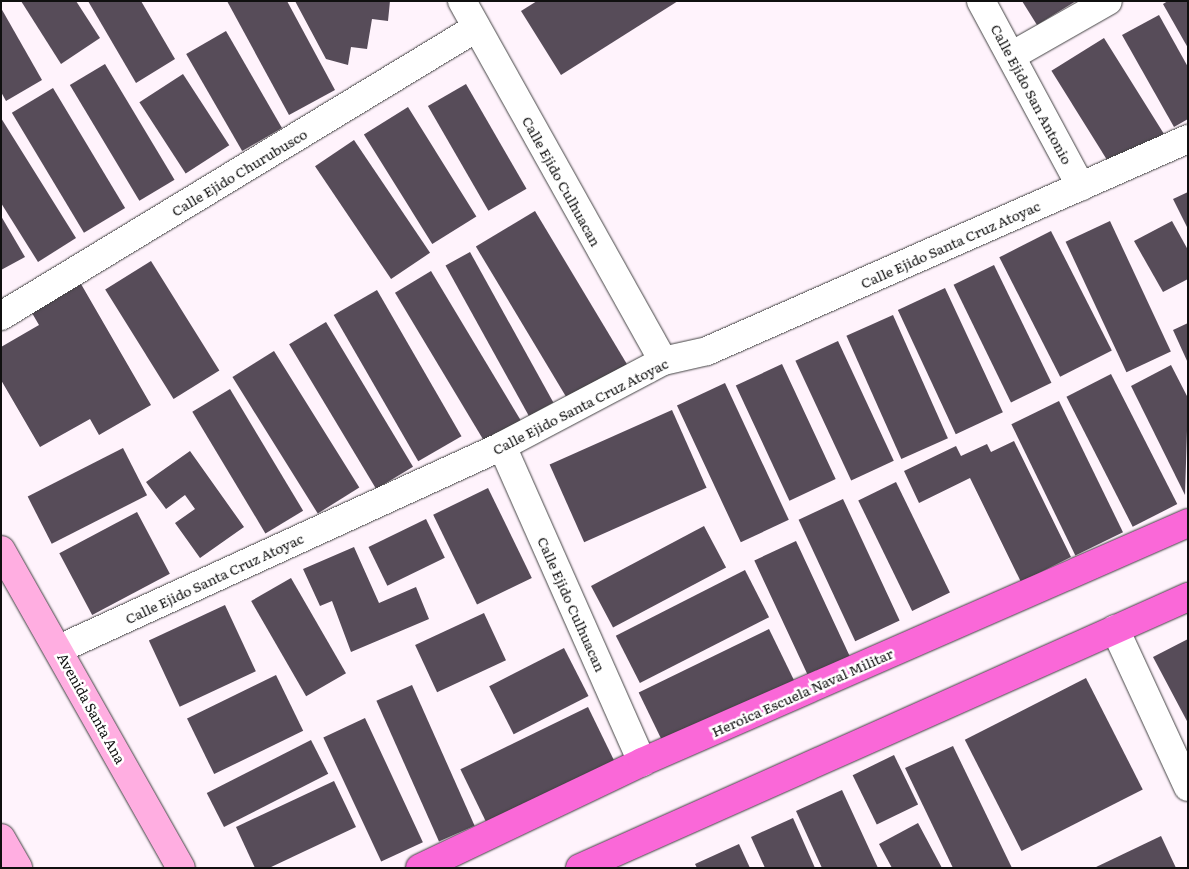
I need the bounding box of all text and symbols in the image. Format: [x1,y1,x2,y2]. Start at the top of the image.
street label: Calle Ejido San Antonio [988,21,1076,167]
street label: Calle Ejido Culhuacan [519,113,605,249]
street label: Calle Ejido Churubusco [168,125,310,219]
street label: Calle Ejido Santa Cruz Atoyac [858,197,1042,291]
street label: Calle Ejido Santa Cruz Atoyac [489,354,671,458]
street label: Calle Ejido Santa Cruz Atoyac [122,529,306,627]
street label: Calle Ejido Culhuacan [535,534,609,674]
street label: Heroica Escuela Naval Militar [709,644,895,740]
street label: Avenida Santa Ana [55,650,129,766]

